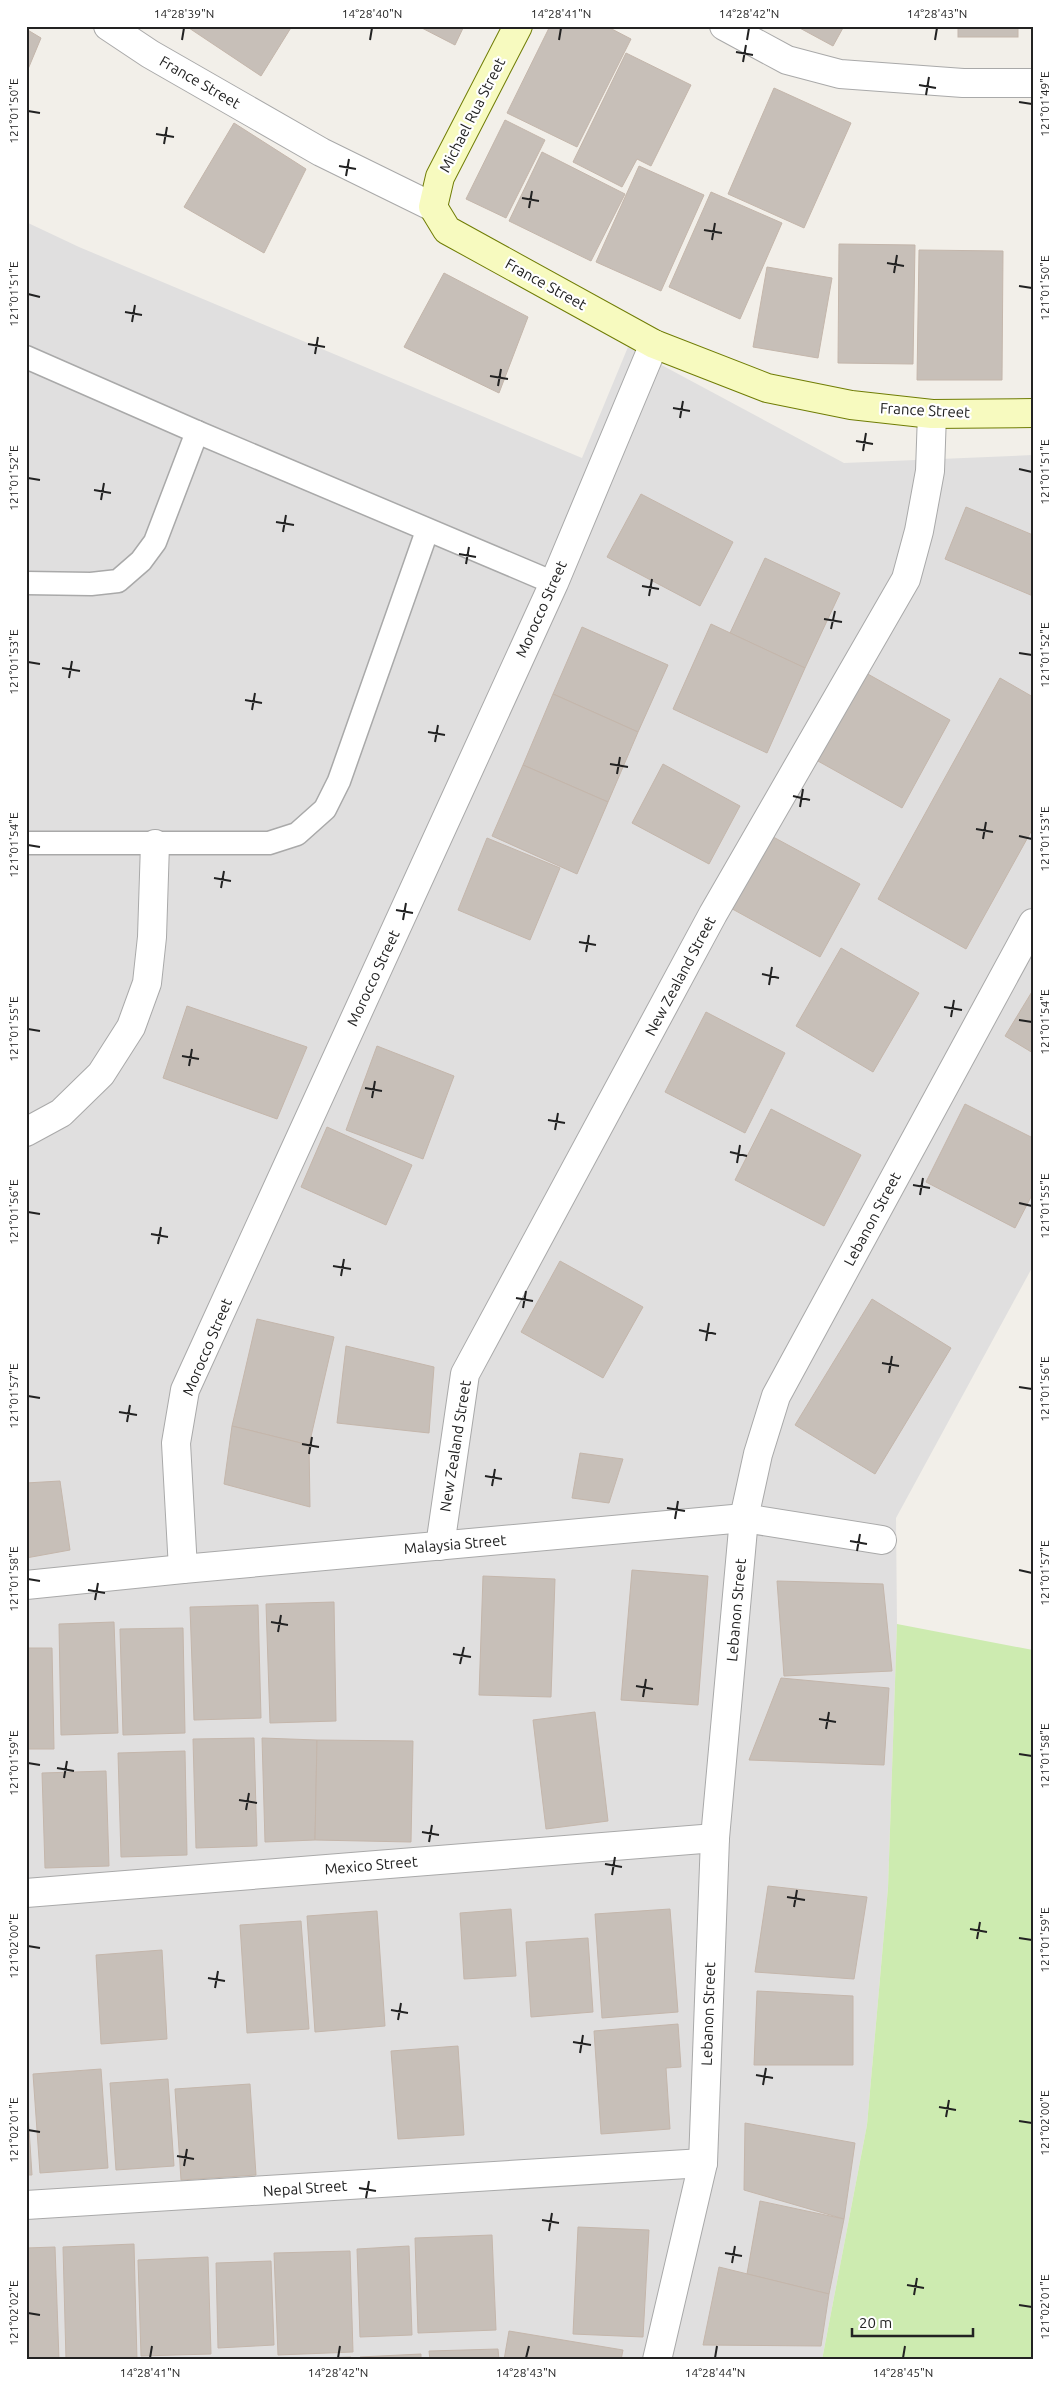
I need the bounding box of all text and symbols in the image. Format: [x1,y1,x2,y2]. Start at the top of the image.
text: 14°28'39"N [154,7,214,20]
text: 14°28'40"N [342,7,402,20]
text: 14°28'41"N [531,7,591,20]
text: 14°28'42"N [719,7,779,20]
text: 14°28'43"N [907,7,967,20]
street label: France Street [157,52,243,112]
street label: Michael Rua Street [436,55,508,175]
text: 121°01'49"E [1038,71,1051,137]
text: 121°01'50"E [7,78,20,144]
street label: France Street [502,255,590,313]
text: 121°01'50"E [1038,255,1051,321]
text: 121°01'51"E [7,261,20,327]
street label: France Street [880,399,971,421]
text: 121°01'51"E [1038,439,1051,505]
text: 121°01'52"E [7,445,20,511]
street label: Morocco Street [512,558,570,660]
text: 121°01'52"E [1038,622,1051,688]
text: 121°01'53"E [7,629,20,695]
text: 121°01'53"E [1038,806,1051,872]
text: 121°01'54"E [7,812,20,878]
street label: New Zealand Street [641,913,719,1039]
street label: Morocco Street [343,927,403,1029]
text: 121°01'54"E [1038,989,1051,1055]
text: 121°01'55"E [7,996,20,1062]
street label: Lebanon Street [840,1169,904,1269]
text: 121°01'55"E [1038,1173,1051,1239]
text: 121°01'56"E [7,1179,20,1245]
street label: Morocco Street [179,1296,235,1398]
text: 121°01'56"E [1038,1356,1051,1422]
text: 121°01'57"E [7,1363,20,1429]
street label: New Zealand Street [436,1379,474,1513]
street label: Malaysia Street [403,1531,507,1557]
text: 121°01'57"E [1038,1540,1051,1606]
text: 121°01'58"E [7,1546,20,1612]
street label: Lebanon Street [723,1558,749,1662]
text: 121°01'58"E [1038,1723,1051,1789]
text: 121°01'59"E [7,1730,20,1796]
street label: Mexico Street [324,1852,418,1878]
text: 121°01'59"E [1038,1907,1051,1973]
text: 121°02'00"E [7,1913,20,1979]
street label: Lebanon Street [698,1962,718,2066]
text: 121°02'00"E [1038,2090,1051,2156]
text: 121°02'01"E [7,2097,20,2163]
street label: Nepal Street [262,2177,348,2199]
text: 121°02'01"E [1038,2274,1051,2340]
text: 121°02'02"E [7,2280,20,2346]
scale bar [852,2306,973,2338]
text: 20 m [859,2314,892,2331]
text: 14°28'41"N [120,2366,180,2379]
text: 14°28'42"N [308,2366,368,2379]
text: 14°28'43"N [496,2366,556,2379]
text: 14°28'44"N [685,2366,745,2379]
text: 14°28'45"N [873,2366,933,2379]

